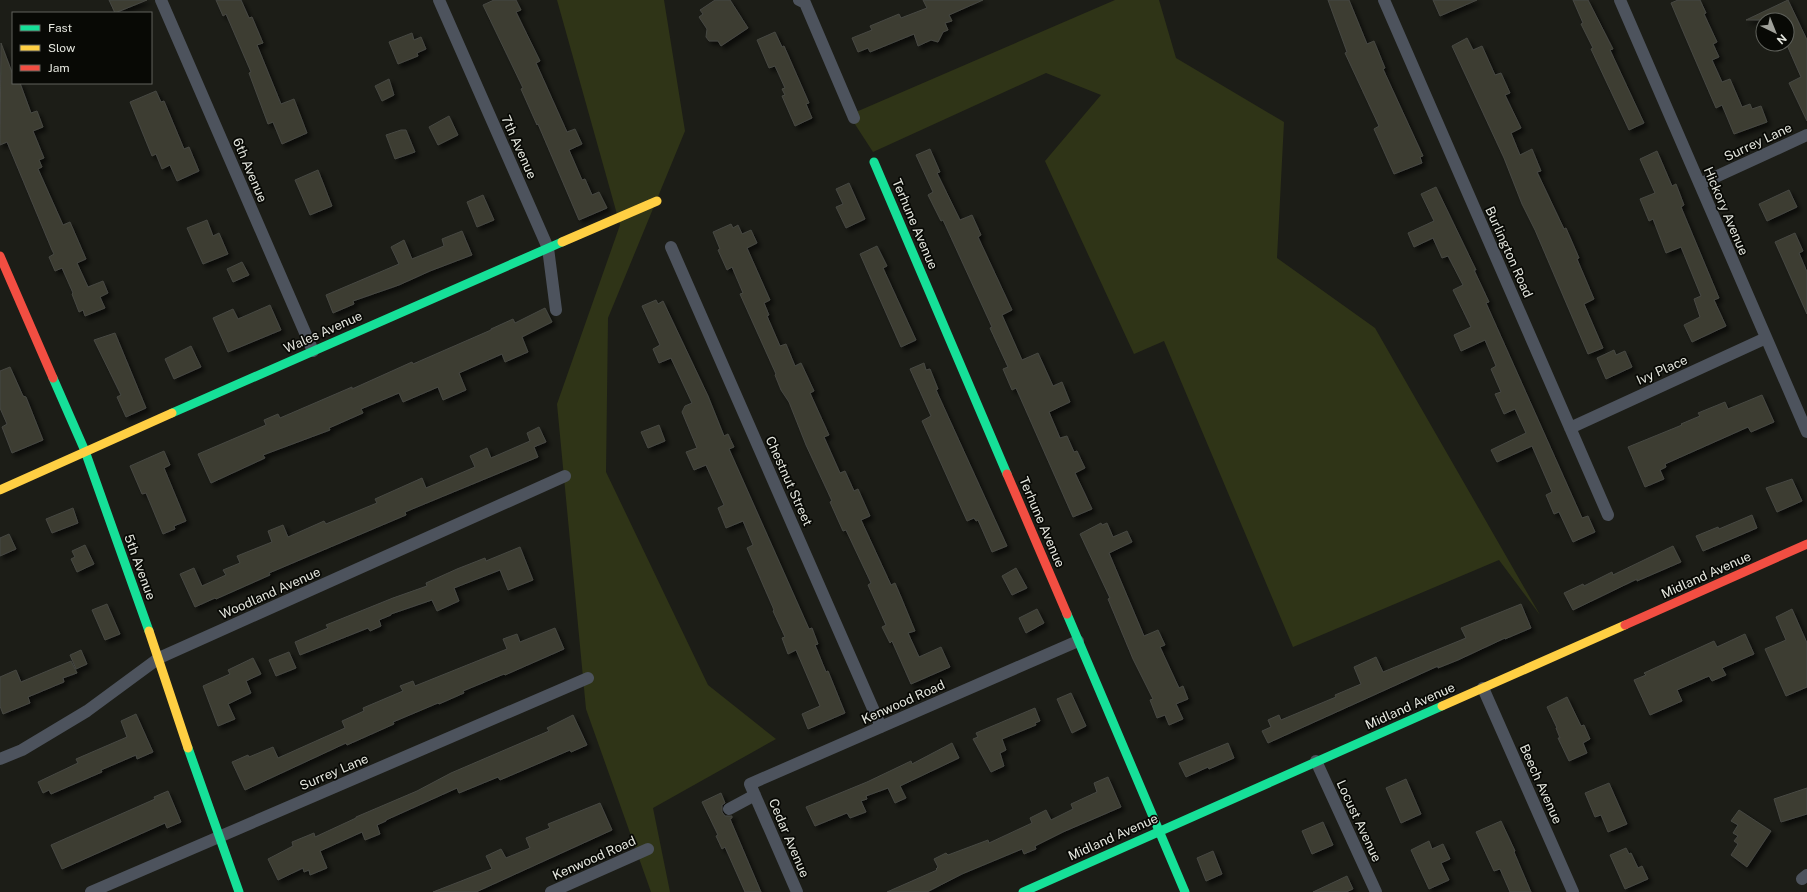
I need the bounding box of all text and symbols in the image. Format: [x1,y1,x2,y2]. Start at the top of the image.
legend [12,12,152,84]
north arrow [1755,12,1795,52]
text: Fast [48,21,73,35]
text: N [1775,32,1789,47]
text: Slow [48,41,76,55]
text: Jam [48,61,70,75]
street label: 7th Avenue [498,113,540,181]
street label: Surrey Lane [1722,120,1794,164]
street label: 6th Avenue [230,136,270,204]
street label: Hickory Avenue [1701,165,1751,257]
street label: Terhune Avenue [889,176,941,272]
street label: Burlington Road [1482,204,1536,300]
street label: Wales Avenue [281,308,365,356]
street label: Ivy Place [1634,352,1690,388]
street label: Chestnut Street [763,434,815,528]
street label: Terhune Avenue [1016,474,1068,570]
street label: 5th Avenue [121,532,159,602]
street label: Midland Avenue [1659,548,1753,602]
street label: Woodland Avenue [217,564,323,622]
street label: Kenwood Road [859,677,947,727]
street label: Midland Avenue [1363,679,1457,733]
street label: Beech Avenue [1517,742,1565,826]
street label: Surrey Lane [297,751,371,793]
street label: Locust Avenue [1334,778,1384,864]
street label: Cedar Avenue [766,796,812,880]
street label: Midland Avenue [1066,810,1160,864]
street label: Kenwood Road [550,833,638,883]

